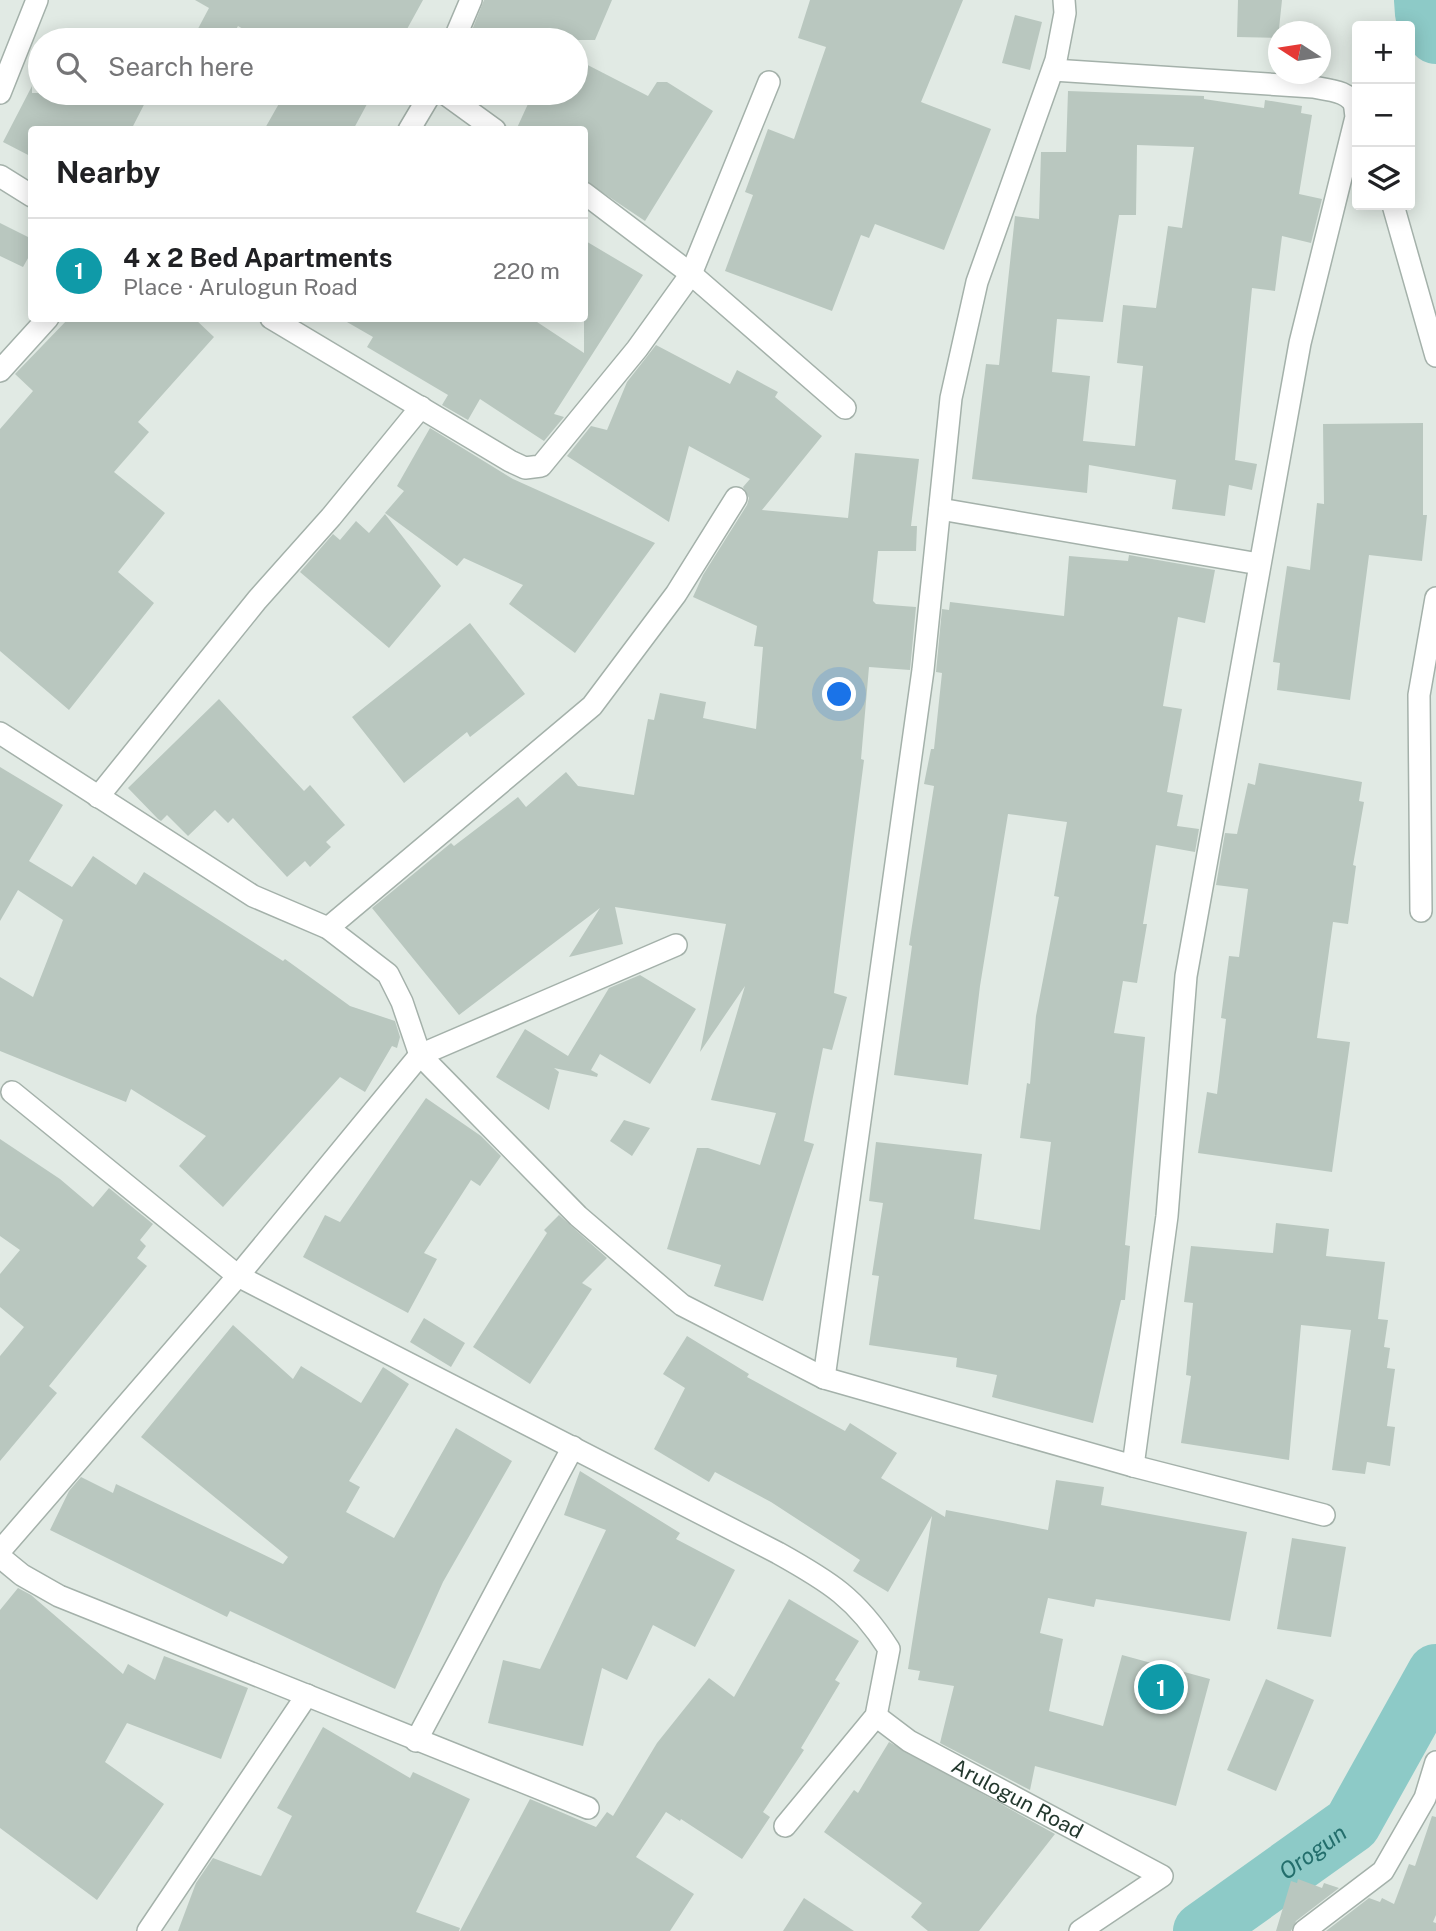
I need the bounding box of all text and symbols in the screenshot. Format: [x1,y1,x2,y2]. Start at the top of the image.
north arrow [1268,21,1331,84]
map controls [1352,21,1415,210]
button: + [1352,21,1415,84]
search box [28,28,588,105]
icon: search [52,48,90,86]
text: Search here [108,51,254,82]
button: − [1352,84,1415,147]
button: layers [1352,147,1415,210]
text: Nearby [56,154,160,190]
text: 4 x 2 Bed Apartments [123,242,393,273]
text: 1 [74,257,84,284]
text: 220 m [493,257,560,284]
text: Place · Arulogun Road [123,273,358,300]
your location [822,677,856,711]
pin: 1 [1138,1661,1184,1713]
street label: Arulogun Road [947,1753,1087,1843]
water label: Orogun [1274,1818,1351,1885]

